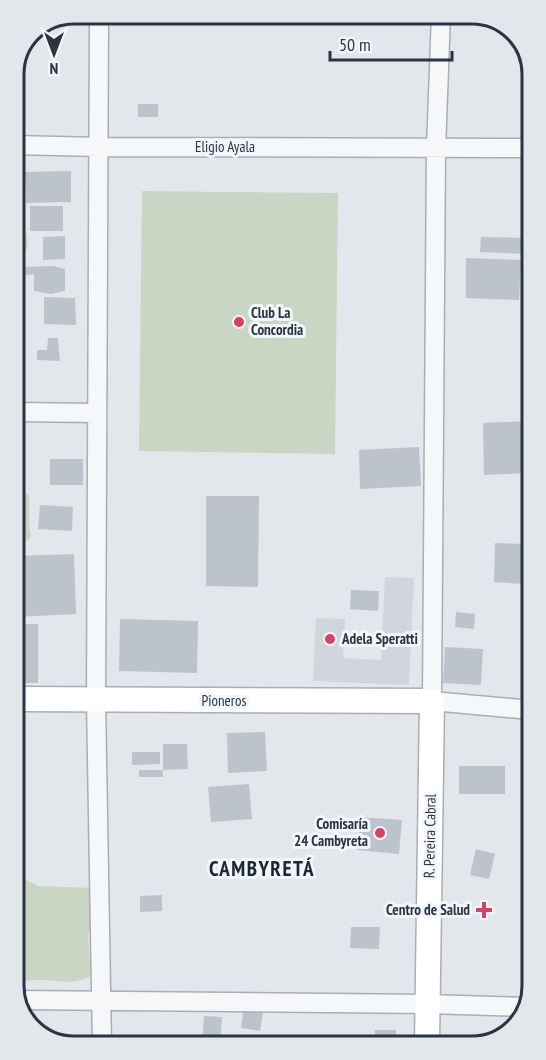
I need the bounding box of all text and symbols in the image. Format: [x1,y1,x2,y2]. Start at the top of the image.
north arrow [24,24,84,84]
scale bar [330,24,452,62]
text: 50 m [339,33,371,56]
text: N [50,59,58,79]
street label: Eligio Ayala [195,137,255,156]
place label: Club La Concordia [251,303,303,339]
marker: Club La Concordia [232,315,246,329]
place label: Adela Speratti [341,629,418,648]
marker: Adela Speratti [323,632,337,646]
street label: Pioneros [202,691,246,710]
street label: R. Pereira Cabral [419,793,440,878]
place label: Comisaría 24 Cambyreta [294,814,368,850]
marker: Comisaría 24 Cambyreta [373,826,387,840]
district label: CAMBYRETÁ [209,855,315,882]
place label: Centro de Salud [386,900,470,919]
marker: Centro de Salud [475,901,493,919]

